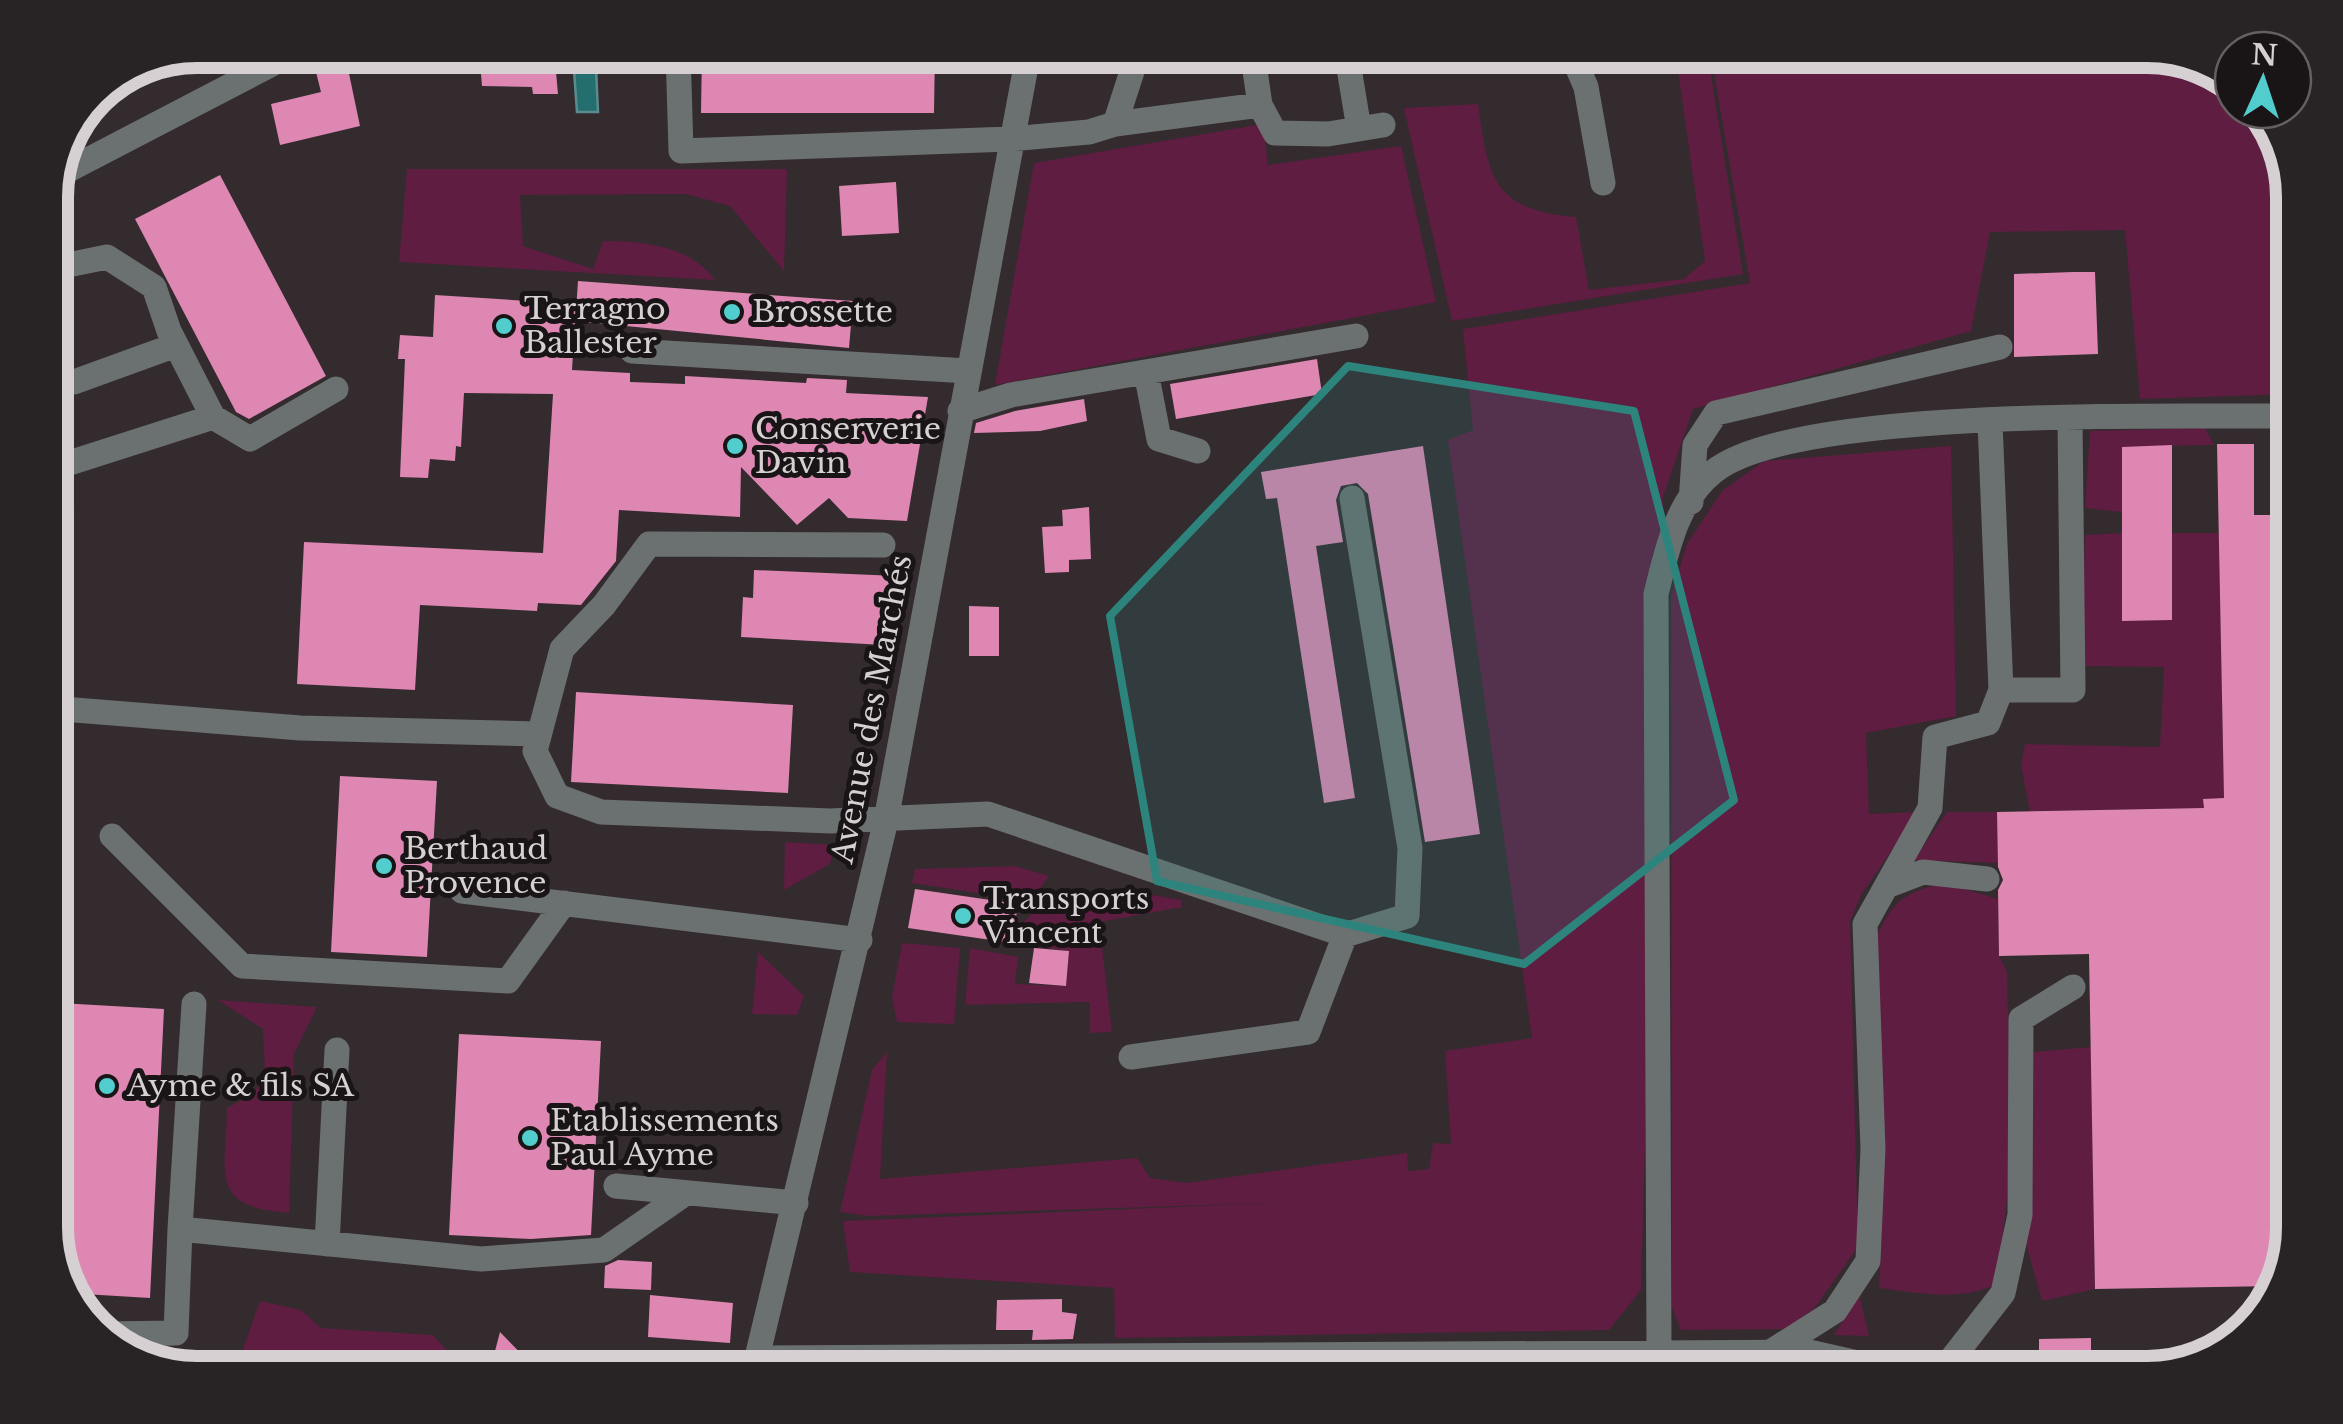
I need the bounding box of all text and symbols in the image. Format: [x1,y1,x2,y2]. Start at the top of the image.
north arrow [2213,30,2313,130]
text: N [2250,37,2278,74]
place label: Terragno Ballester [524,290,666,361]
place label: Brossette [752,293,893,330]
marker: Brossette [721,301,743,323]
marker: Terragno Ballester [493,315,515,337]
place label: Conserverie Davin [755,410,941,481]
marker: Conserverie Davin [724,435,746,457]
street label: Avenue des Marchés [823,552,920,867]
place label: Berthaud Provence [404,830,547,901]
marker: Berthaud Provence [373,855,395,877]
place label: Transports Vincent [982,880,1149,951]
marker: Transports Vincent [952,905,974,927]
place label: Ayme & fils SA [126,1067,355,1104]
marker: Ayme & fils SA [96,1075,118,1097]
place label: Etablissements Paul Ayme [550,1102,779,1173]
marker: Etablissements Paul Ayme [519,1127,541,1149]

